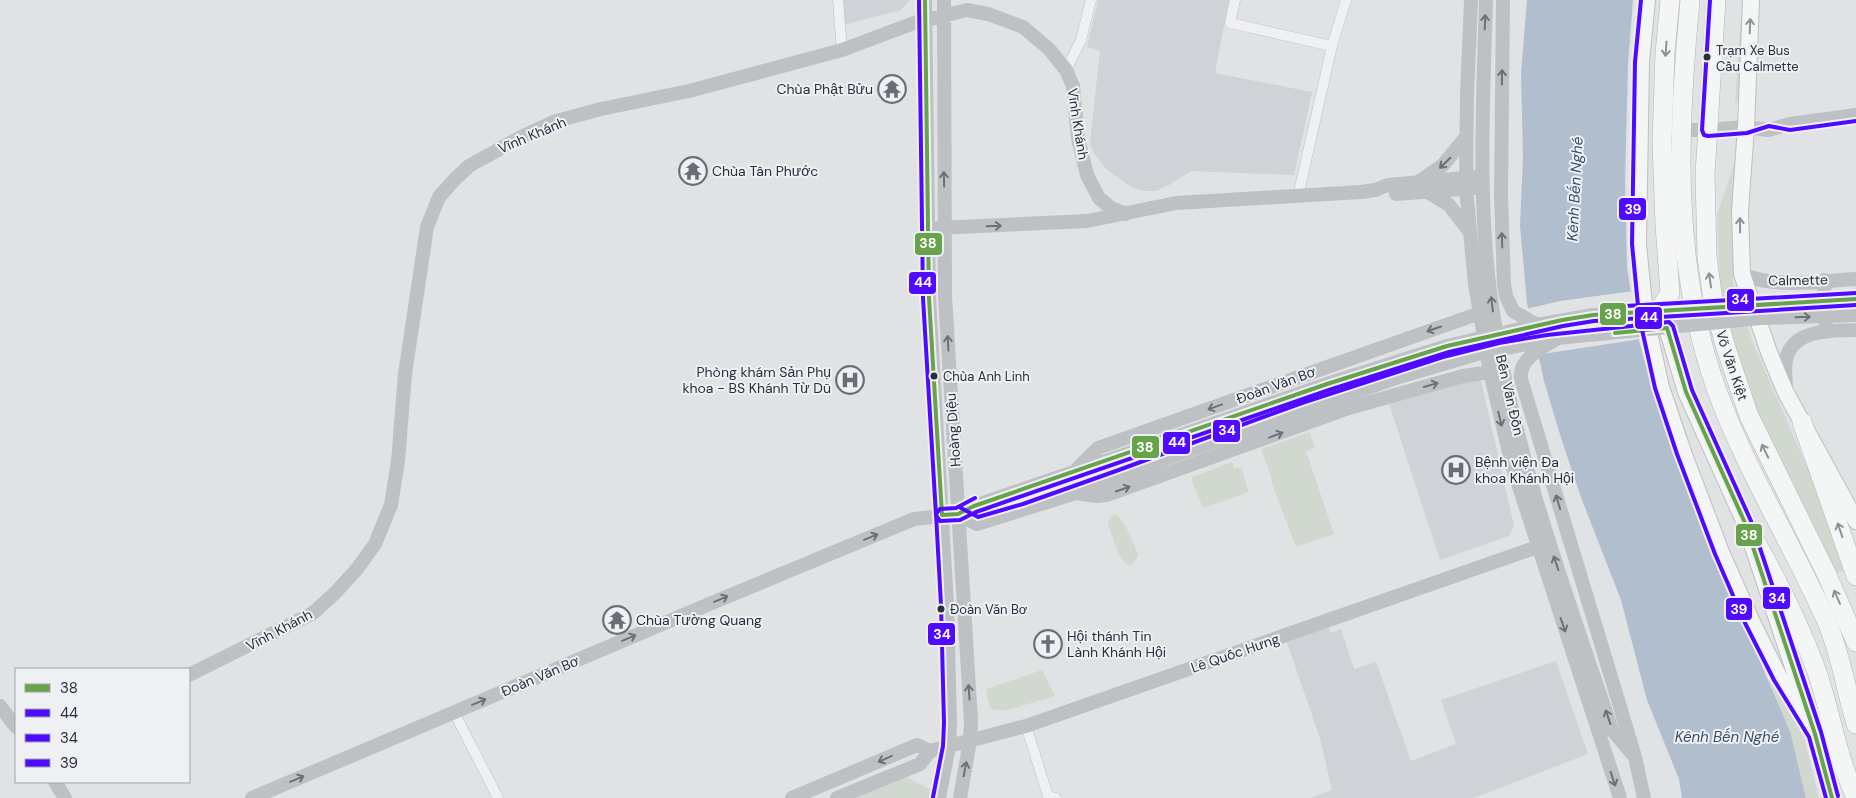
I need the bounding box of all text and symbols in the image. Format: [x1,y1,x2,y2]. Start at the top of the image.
one-way arrow [1481,15,1490,31]
one-way arrow [1746,18,1755,34]
one-way arrow [1661,40,1670,56]
place label: Trạm Xe Bus Cầu Calmette [1716,42,1799,75]
marker: Trạm Xe Bus Cầu Calmette [1702,52,1712,62]
one-way arrow [1497,69,1507,86]
temple icon: Chùa Phật Bửu [877,74,907,104]
place label: Chùa Phật Bửu [777,80,873,98]
street label: Vĩnh Khánh [1063,87,1093,161]
street label: Vĩnh Khánh [495,113,569,157]
water label: Kênh Bến Nghé [1562,136,1588,242]
temple icon: Chùa Tân Phước [678,156,708,186]
one-way arrow [1440,156,1452,168]
place label: Chùa Tân Phước [712,162,818,180]
one-way arrow [939,171,949,187]
line badge: 39 [1618,197,1647,221]
text: 39 [1625,200,1642,218]
one-way arrow [1735,217,1745,234]
one-way arrow [985,221,1001,230]
line badge: 38 [914,232,943,256]
one-way arrow [1497,232,1507,248]
text: 38 [919,234,937,252]
street label: Calmette [1768,270,1828,290]
line badge: 44 [908,271,937,295]
text: 44 [914,273,932,291]
one-way arrow [1705,273,1715,289]
line badge: 34 [1726,288,1755,312]
text: 34 [1731,290,1749,308]
one-way arrow [1487,296,1497,312]
line badge: 38 [1599,302,1627,326]
text: 38 [1604,305,1622,323]
line badge: 44 [1634,306,1663,330]
text: 44 [1640,308,1658,326]
one-way arrow [1795,312,1811,321]
one-way arrow [1427,325,1442,334]
street label: Võ Văn Kiệt [1712,328,1752,403]
one-way arrow [943,335,952,351]
street label: Bến Vân Đồn [1492,353,1528,437]
street label: Đoàn Văn Bơ [1234,362,1318,408]
place label: Phòng khám Sản Phụ khoa - BS Khánh Từ Dũ [682,363,831,397]
hospital icon: Phòng khám Sản Phụ khoa - BS Khánh Từ Dũ [835,365,865,395]
place label: Chùa Anh Linh [943,368,1030,385]
marker: Chùa Anh Linh [929,371,939,381]
one-way arrow [1422,380,1438,390]
street label: Hoàng Diệu [941,393,965,467]
one-way arrow [1208,403,1223,412]
one-way arrow [1496,411,1505,427]
line badge: 34 [1212,419,1241,443]
text: 34 [1218,421,1236,439]
one-way arrow [1268,430,1283,439]
line badge: 44 [1162,431,1191,455]
text: 44 [1168,433,1186,451]
line badge: 38 [1131,435,1160,459]
text: 38 [1136,438,1154,456]
one-way arrow [1760,444,1770,459]
place label: Bệnh viện Đa khoa Khánh Hội [1475,453,1574,487]
hospital icon: Bệnh viện Đa khoa Khánh Hội [1441,455,1471,485]
one-way arrow [1115,484,1130,493]
one-way arrow [1553,495,1563,511]
line badge: 38 [1735,523,1763,547]
one-way arrow [1835,523,1844,538]
text: 38 [1740,526,1758,544]
one-way arrow [863,531,878,541]
one-way arrow [1551,556,1560,571]
line badge: 34 [1762,586,1791,610]
text: 34 [1768,589,1786,607]
one-way arrow [1832,590,1842,605]
one-way arrow [713,594,728,603]
line badge: 39 [1725,597,1753,621]
text: 39 [1731,600,1748,618]
place label: Đoàn Văn Bơ [950,601,1028,618]
marker: Đoàn Văn Bơ [936,604,946,614]
street label: Vĩnh Khánh [243,605,315,655]
temple icon: Chùa Tường Quang [602,605,632,635]
place label: Chùa Tường Quang [636,611,762,629]
one-way arrow [1559,616,1569,632]
line badge: 34 [927,622,956,646]
text: 34 [933,625,951,643]
place label: Hội thánh Tin Lành Khánh Hội [1067,627,1166,661]
church icon: Hội thánh Tin Lành Khánh Hội [1033,629,1063,659]
street label: Lê Quốc Hưng [1188,629,1282,677]
one-way arrow [621,633,636,643]
street label: Đoàn Văn Bơ [498,651,582,701]
legend [15,668,190,783]
text: 38 [60,678,78,698]
one-way arrow [965,684,974,700]
one-way arrow [471,696,486,706]
text: 44 [60,703,78,723]
one-way arrow [1603,710,1612,725]
water label: Kênh Bến Nghé [1675,727,1780,747]
text: 34 [60,728,78,748]
text: 39 [60,753,78,773]
one-way arrow [878,754,893,764]
one-way arrow [961,762,970,778]
one-way arrow [1609,771,1619,787]
one-way arrow [289,774,304,783]

